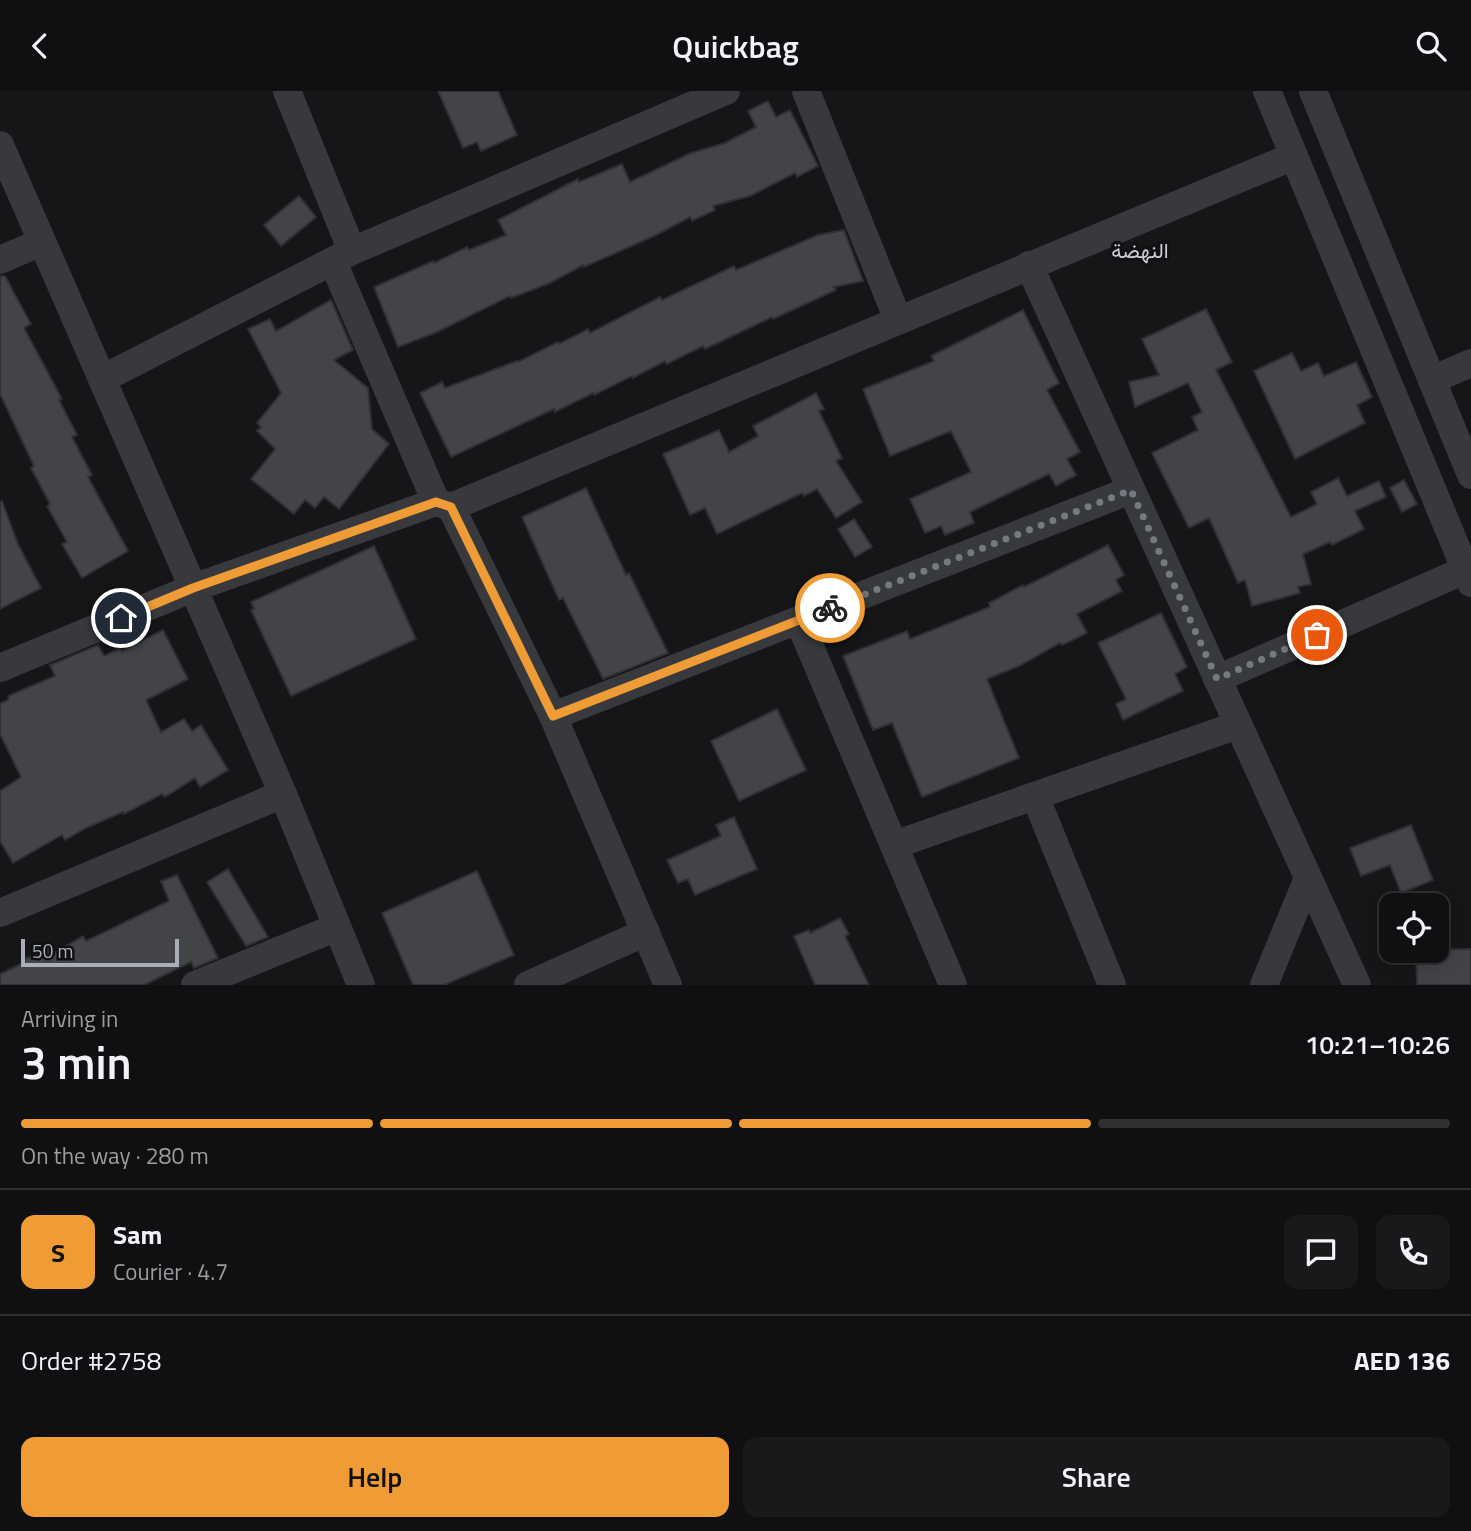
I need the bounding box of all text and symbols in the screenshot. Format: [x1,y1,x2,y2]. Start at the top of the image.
text: Quickbag [672,22,799,70]
icon: back [21,27,59,65]
icon: search [1412,27,1450,65]
district label: النهضة [1111,234,1169,266]
courier [795,573,865,643]
pin [91,588,151,648]
icon: bike [811,589,849,627]
icon: home [102,599,140,637]
pin [1287,605,1347,665]
icon: bag [1298,616,1336,654]
map controls [1379,893,1449,963]
button: locate [1379,893,1449,963]
scale bar [21,936,178,968]
text: 50 m [32,936,73,965]
text: Arriving in [21,1001,118,1036]
text: 10:21–10:26 [1305,1025,1450,1064]
text: 3 min [21,1027,132,1097]
text: On the way · 280 m [21,1138,209,1173]
text: Sam [113,1215,162,1254]
button: chat [1284,1215,1358,1289]
button: phone [1376,1215,1450,1289]
text: S [51,1233,65,1272]
text: Courier · 4.7 [113,1254,228,1289]
text: Order #2758 [21,1341,161,1380]
text: AED 136 [1354,1341,1450,1380]
button: Help [21,1437,729,1517]
button: Share [743,1437,1450,1517]

